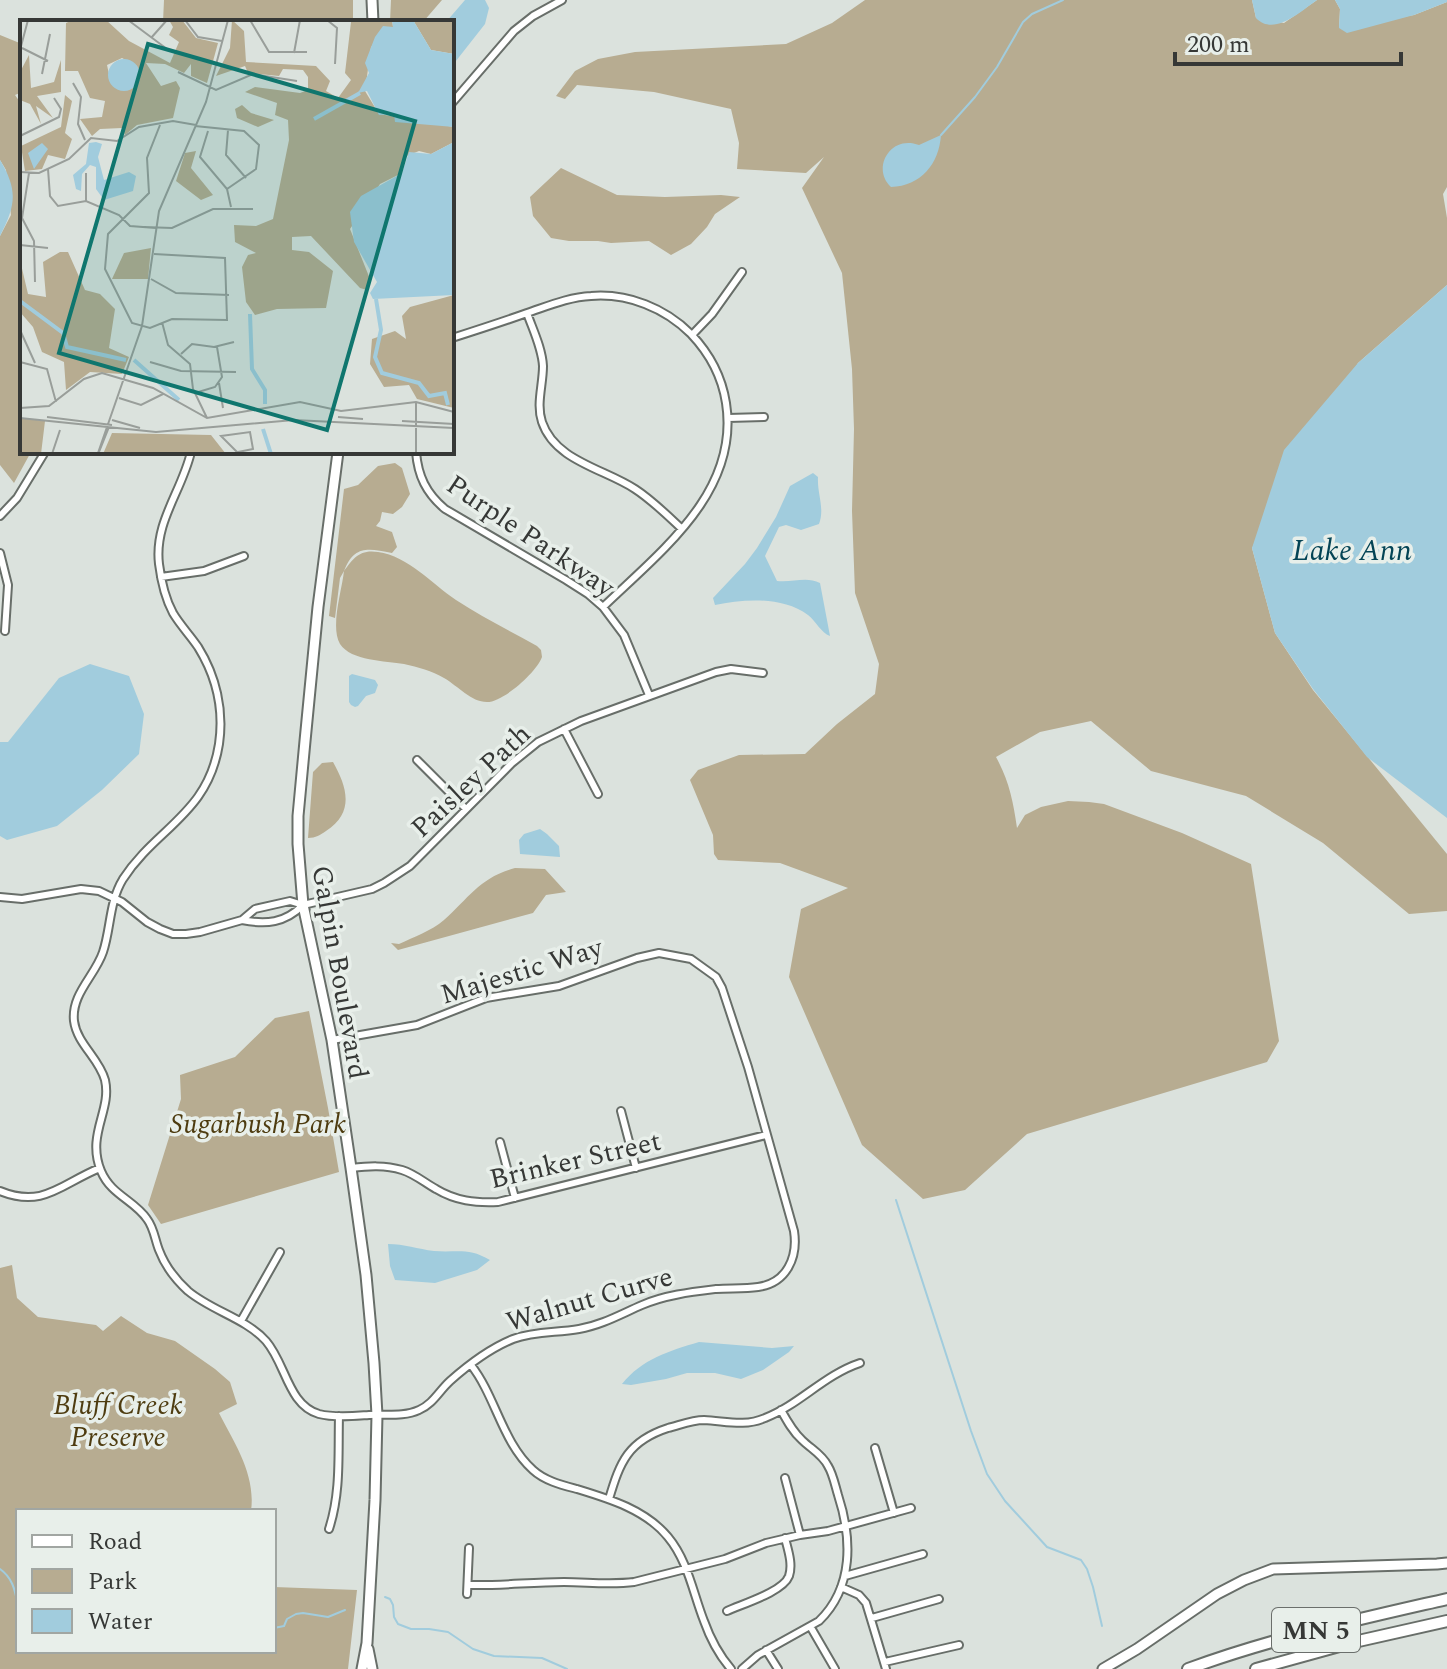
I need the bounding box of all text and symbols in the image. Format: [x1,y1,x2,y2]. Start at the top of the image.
scale bar [1175,16,1401,66]
inset map [20,20,454,454]
text: 200 m [1187,27,1250,63]
street label: Purple Parkway [437,464,624,610]
water label: Lake Ann [1292,528,1412,574]
street label: Paisley Path [401,714,541,848]
street label: Galpin Boulevard [300,862,379,1083]
street label: Majestic Way [435,926,609,1017]
park label: Sugarbush Park [170,1103,346,1146]
street label: Brinker Street [485,1120,665,1201]
street label: Walnut Curve [501,1255,678,1344]
park label: Bluff Creek Preserve [53,1384,183,1459]
legend [16,1509,276,1653]
text: Road [88,1524,142,1560]
text: Park [88,1564,138,1600]
text: Water [88,1604,152,1640]
road number: MN 5 [1272,1608,1360,1652]

